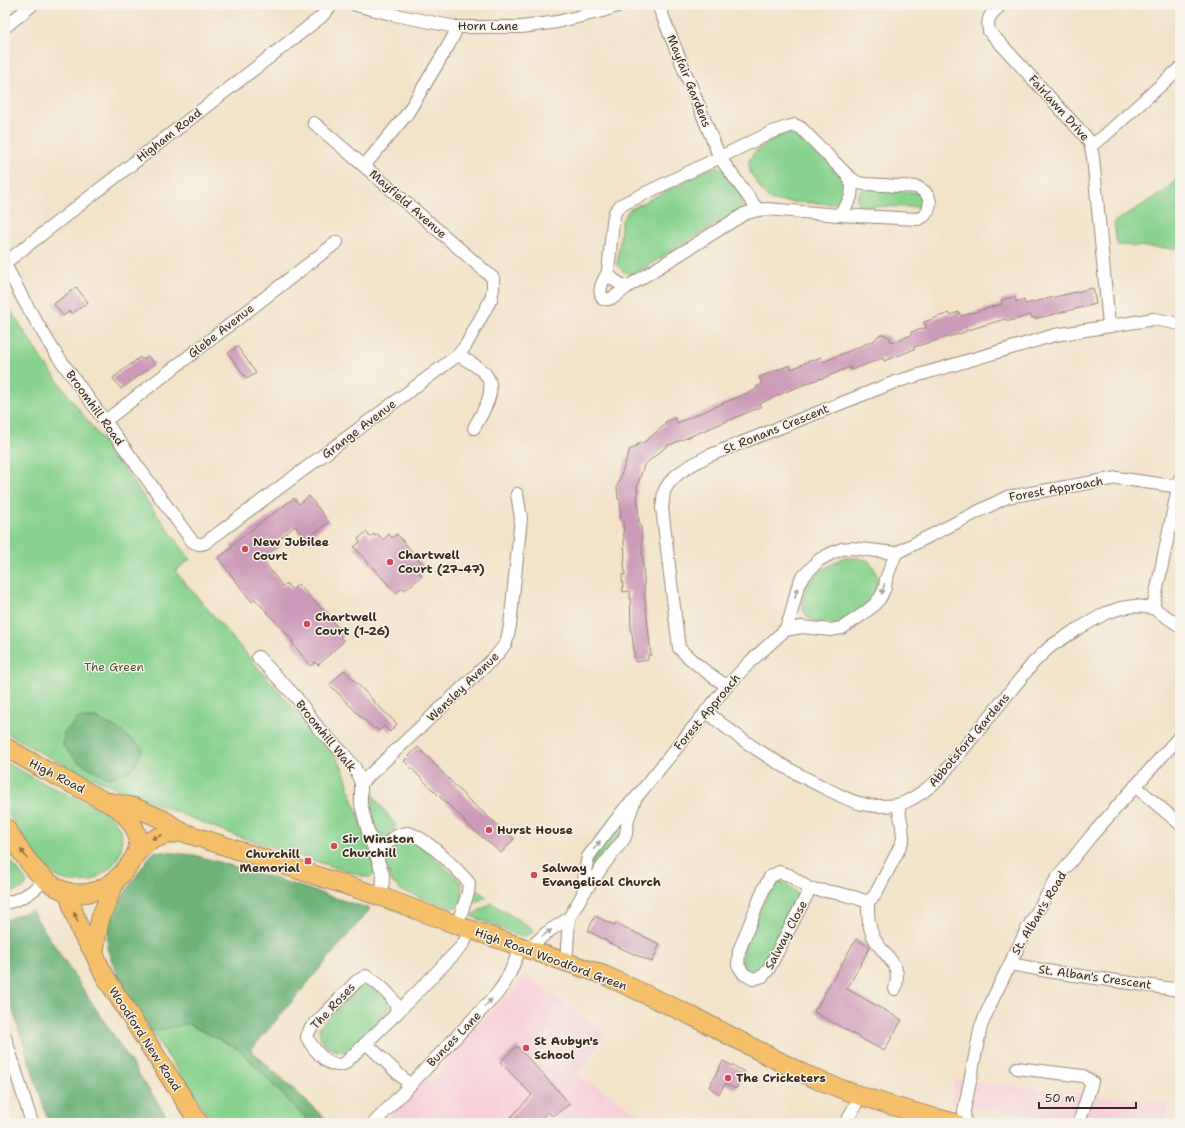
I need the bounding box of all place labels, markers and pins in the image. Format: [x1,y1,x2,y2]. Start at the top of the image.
place label: New Jubilee Court [253,534,329,564]
marker: New Jubilee Court [240,544,250,554]
place label: Chartwell Court (27-47) [398,547,485,577]
marker: Chartwell Court (27-47) [385,557,395,567]
place label: Chartwell Court (1-26) [315,609,390,639]
marker: Chartwell Court (1-26) [302,619,312,629]
place label: Hurst House [497,822,573,838]
marker: Hurst House [484,825,494,835]
place label: Sir Winston Churchill [342,831,414,861]
marker: Sir Winston Churchill [329,841,339,851]
place label: Churchill Memorial [240,846,300,876]
marker: Churchill Memorial [303,856,313,866]
place label: Salway Evangelical Church [542,860,661,890]
marker: Salway Evangelical Church [529,870,539,880]
place label: St Aubyn's School [534,1033,599,1063]
marker: St Aubyn's School [521,1043,531,1053]
place label: The Cricketers [736,1070,826,1086]
marker: The Cricketers [723,1073,733,1083]

